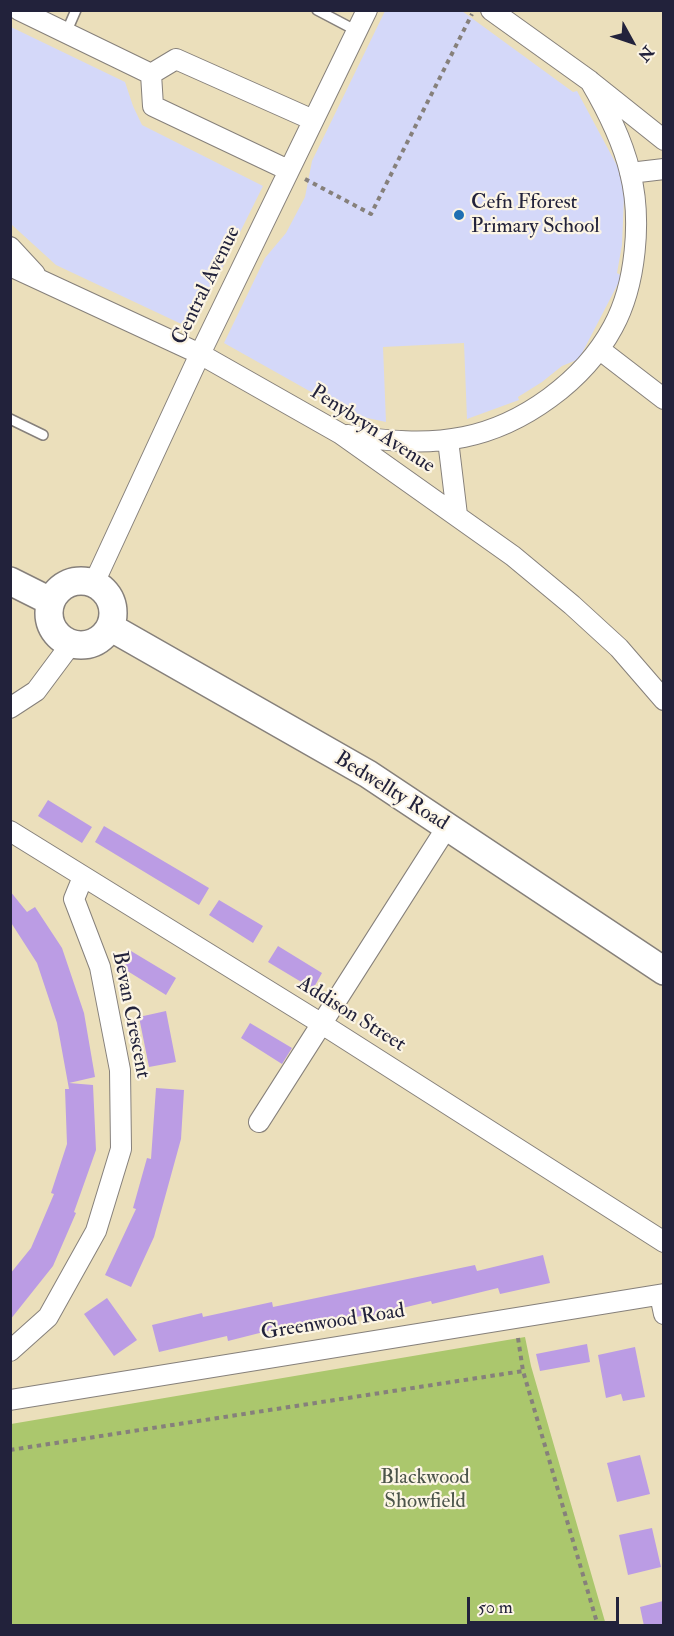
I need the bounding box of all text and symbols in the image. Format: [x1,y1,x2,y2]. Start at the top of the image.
north arrow [602,12,662,72]
text: N [634,42,658,65]
place label: Cefn Fforest Primary School [471,190,600,240]
marker: Cefn Fforest Primary School [452,208,466,222]
street label: Central Avenue [167,223,247,349]
street label: Penybryn Avenue [305,380,439,480]
street label: Bedwellty Road [329,747,453,837]
street label: Bevan Crescent [105,949,155,1081]
street label: Addison Street [292,972,410,1058]
street label: Greenwood Road [259,1299,407,1347]
park label: Blackwood Showfield [380,1465,470,1515]
scale bar [470,1585,622,1623]
text: 50 m [478,1596,513,1619]

